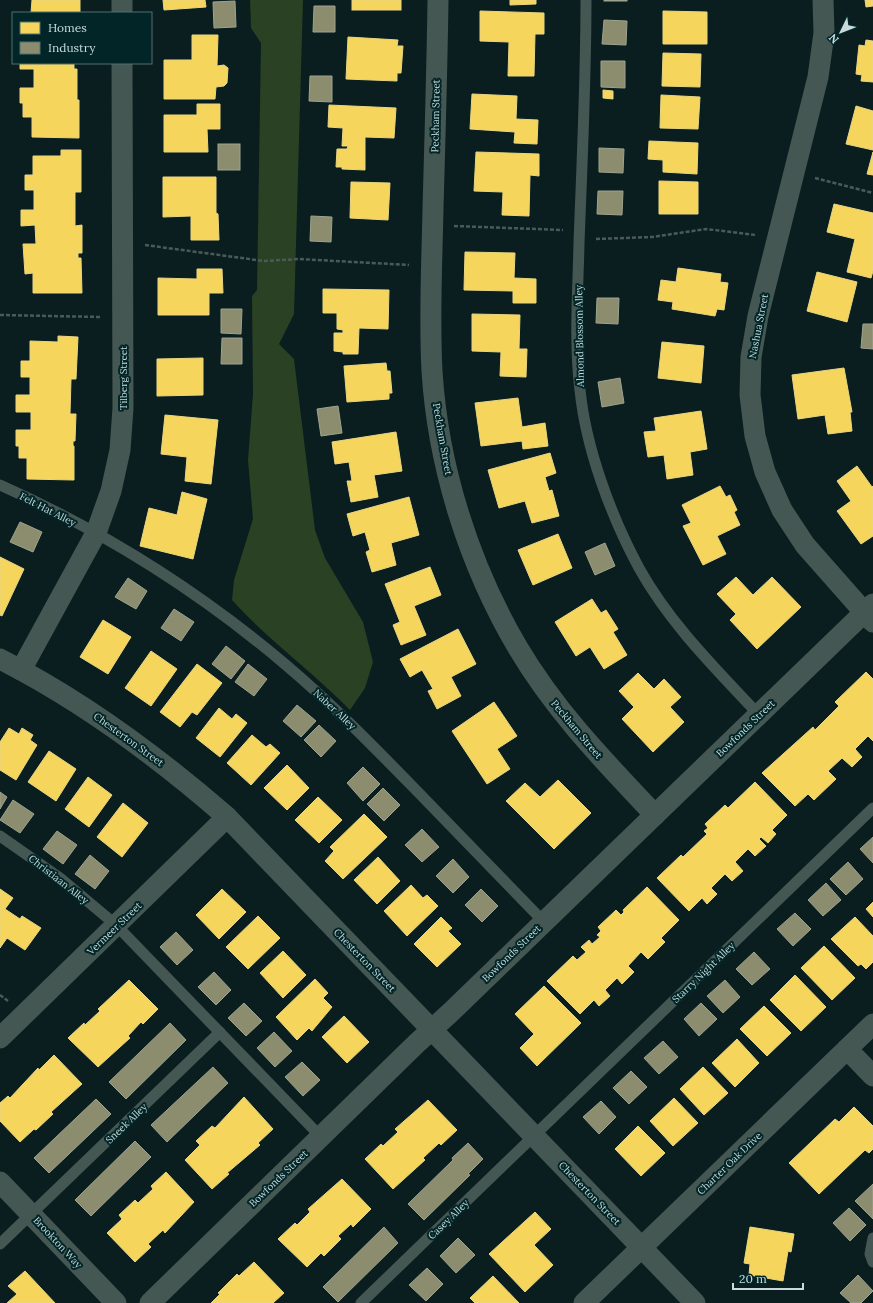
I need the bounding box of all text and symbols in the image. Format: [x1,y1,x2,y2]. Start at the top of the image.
legend [12,12,152,64]
north arrow [821,12,861,52]
text: Homes [48,20,87,35]
text: N [825,31,842,47]
text: Industry [48,40,96,55]
street label: Peckham Street [428,79,443,153]
street label: Almond Blossom Alley [572,284,587,388]
street label: Nashua Street [746,293,771,359]
street label: Tilberg Street [117,346,130,410]
street label: Peckham Street [430,402,455,476]
street label: Felt Hat Alley [17,490,79,530]
street label: Naber Alley [311,686,359,733]
street label: Peckham Street [548,697,605,762]
street label: Bowfonds Street [713,697,778,760]
street label: Chesterton Street [91,710,166,769]
street label: Christiaan Alley [26,852,92,907]
street label: Vermeer Street [84,899,144,958]
street label: Bowfonds Street [479,922,544,985]
street label: Chesterton Street [331,926,398,995]
street label: Starry Night Alley [669,939,738,1006]
street label: Sneek Alley [103,1100,150,1146]
street label: Charter Oak Drive [694,1129,765,1198]
street label: Bowfonds Street [246,1147,311,1210]
street label: Chesterton Street [556,1159,623,1228]
street label: Casey Alley [425,1196,472,1242]
street label: Brookton Way [30,1214,85,1271]
scale bar [733,1265,803,1291]
text: 20 m [739,1271,767,1286]

